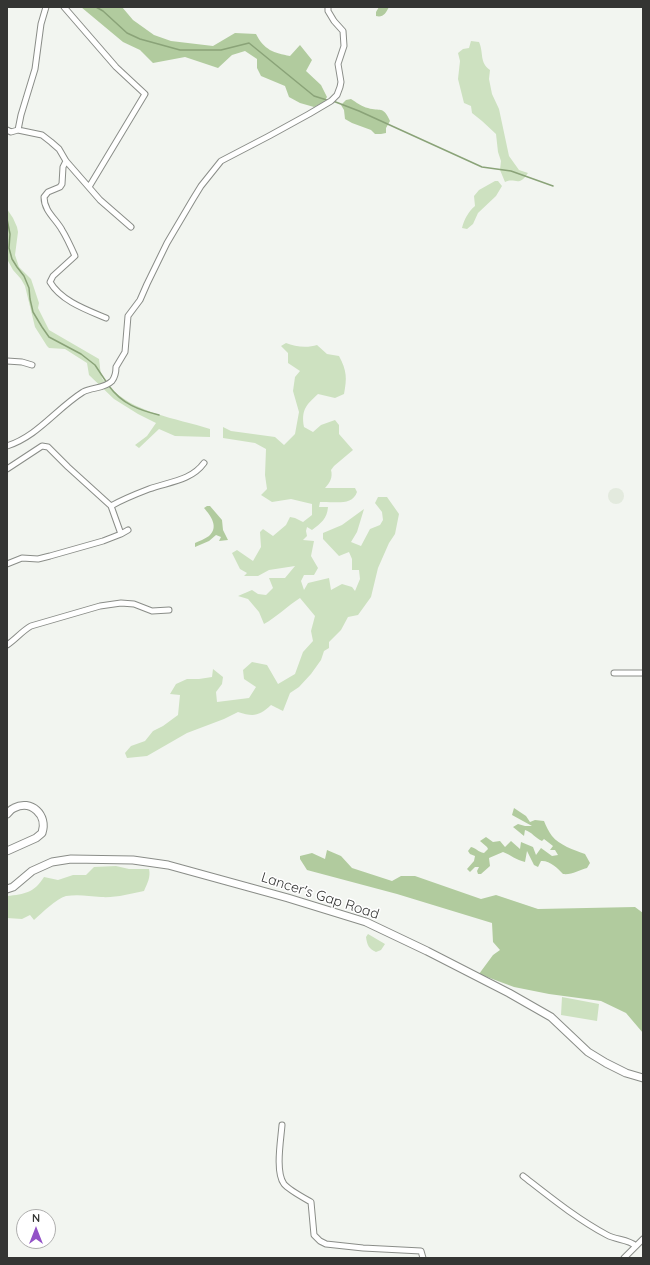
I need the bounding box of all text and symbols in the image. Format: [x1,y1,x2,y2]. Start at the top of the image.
street label: Lancer's Gap Road [259,869,381,923]
north arrow [16,1209,56,1249]
text: N [32,1211,40,1225]

